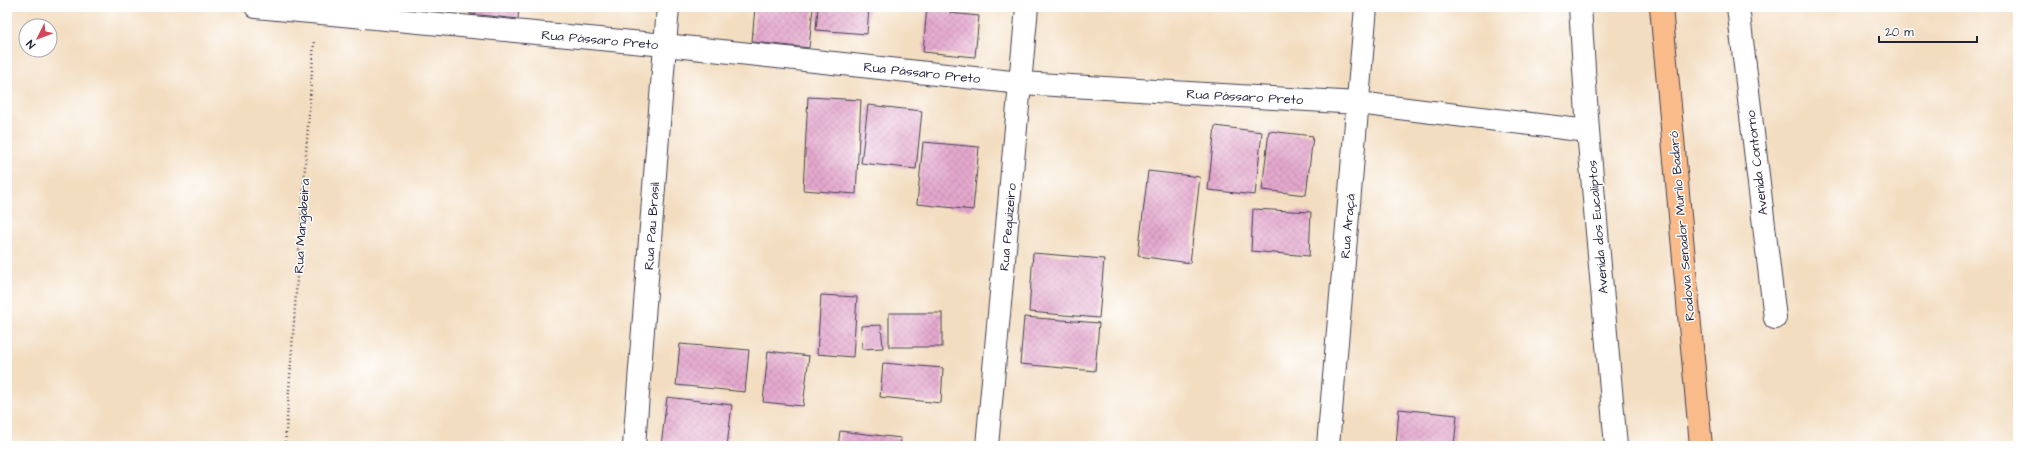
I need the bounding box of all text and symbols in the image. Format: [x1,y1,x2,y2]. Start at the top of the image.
north arrow [18,18,58,58]
scale bar [1879,18,1977,44]
text: 20 m [1885,24,1914,41]
street label: Rua Pássaro Preto [541,26,660,54]
text: N [23,37,39,52]
street label: Rua Pássaro Preto [863,58,982,88]
street label: Rua Pássaro Preto [1186,85,1305,109]
street label: Avenida Contorno [1742,109,1772,216]
street label: Rodovia Senador Murilo Badaró [1665,129,1699,322]
street label: Avenida dos Eucaliptos [1583,159,1613,295]
street label: Rua Mangabeira [290,178,315,274]
street label: Rua Pau Brasil [640,182,664,271]
street label: Rua Pequizeiro [995,182,1021,272]
street label: Rua Araçá [1336,193,1360,259]

